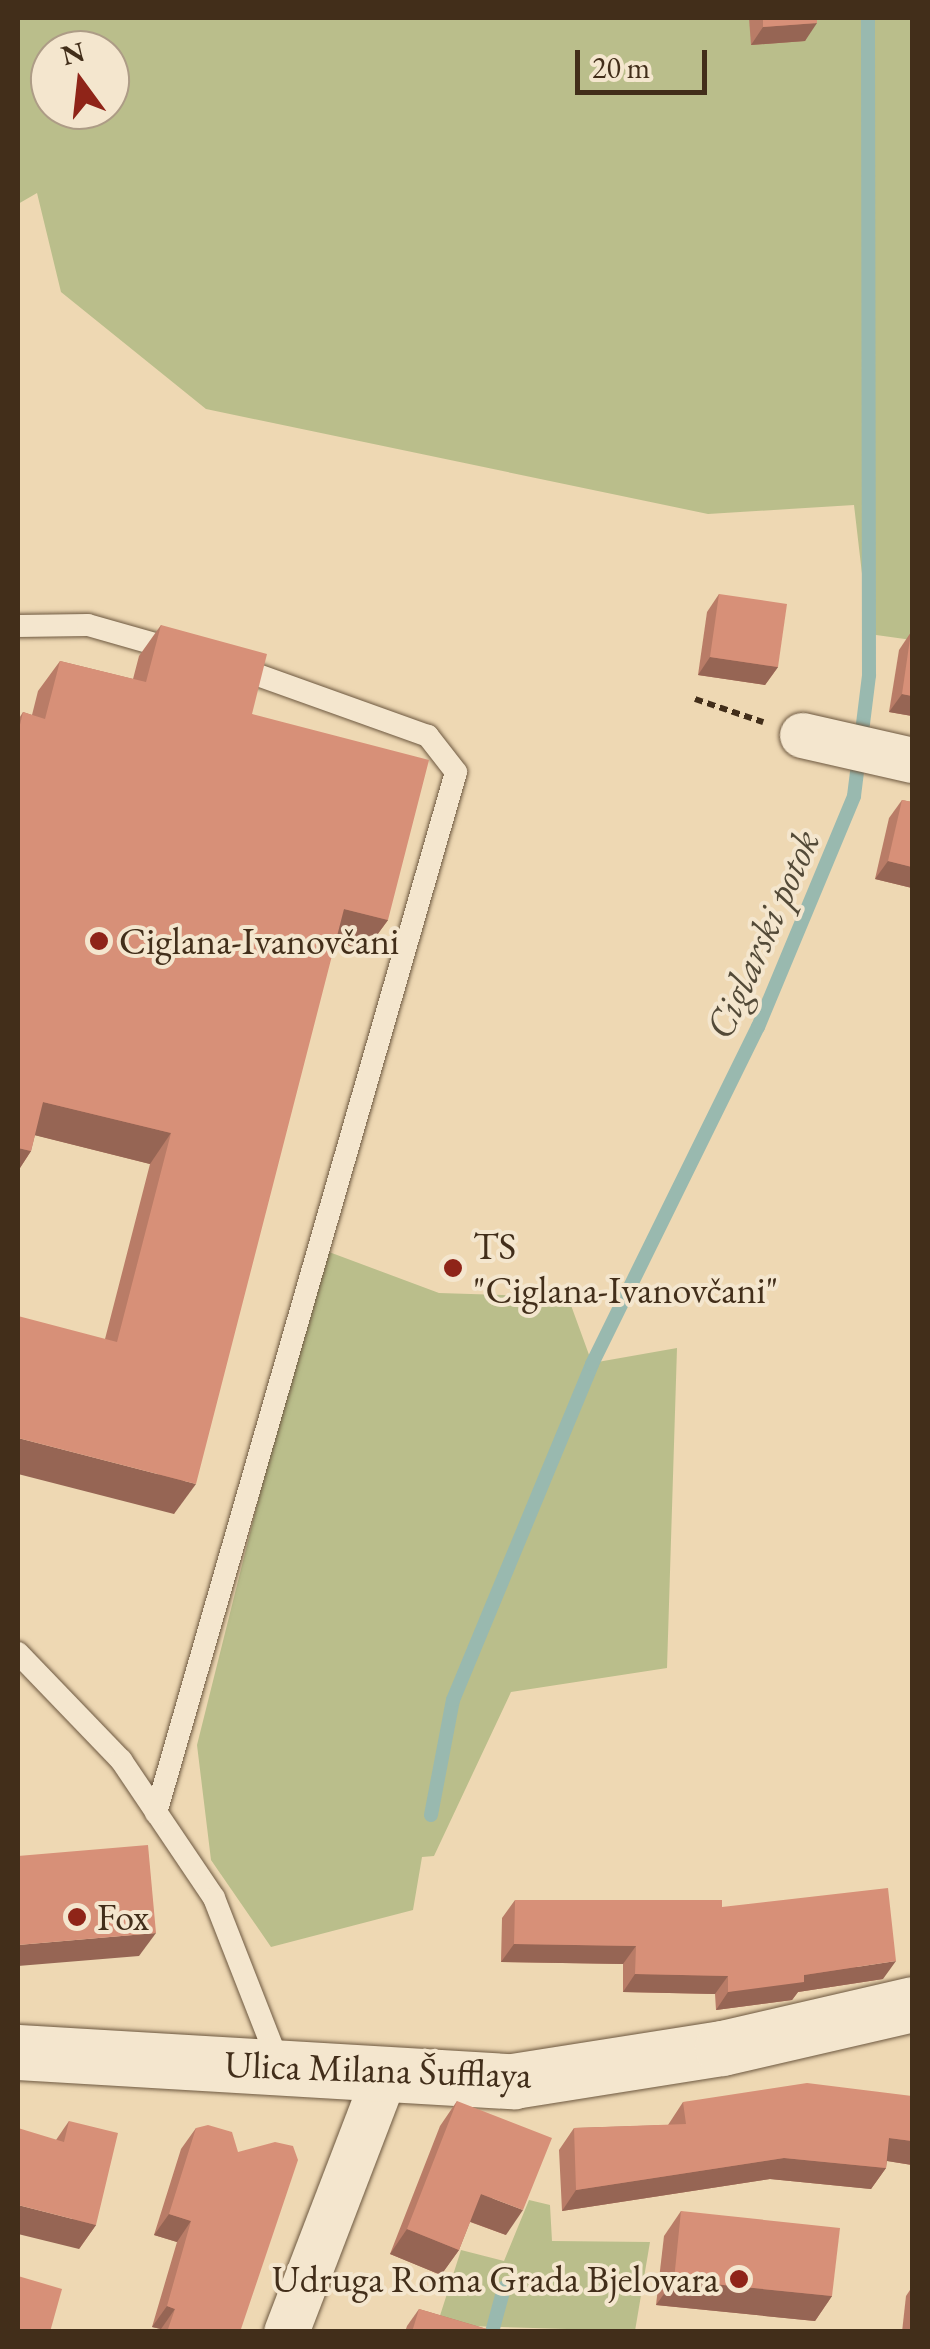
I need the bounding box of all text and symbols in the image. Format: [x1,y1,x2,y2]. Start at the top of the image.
north arrow [30,30,130,130]
scale bar [580,30,712,92]
text: N [57,33,88,73]
text: 20 m [592,48,650,87]
water label: Ciglarski potok [695,822,829,1046]
place label: Ciglana-Ivanovčani [119,918,399,964]
marker: Ciglana-Ivanovčani [88,930,110,952]
place label: TS "Ciglana-Ivanovčani" [473,1223,778,1312]
marker: TS "Ciglana-Ivanovčani" [442,1257,464,1279]
place label: Fox [97,1894,149,1940]
marker: Fox [66,1906,88,1928]
street label: Ulica Milana Šufflaya [224,2041,532,2097]
place label: Udruga Roma Grada Bjelovara [272,2256,719,2302]
marker: Udruga Roma Grada Bjelovara [728,2268,750,2290]

